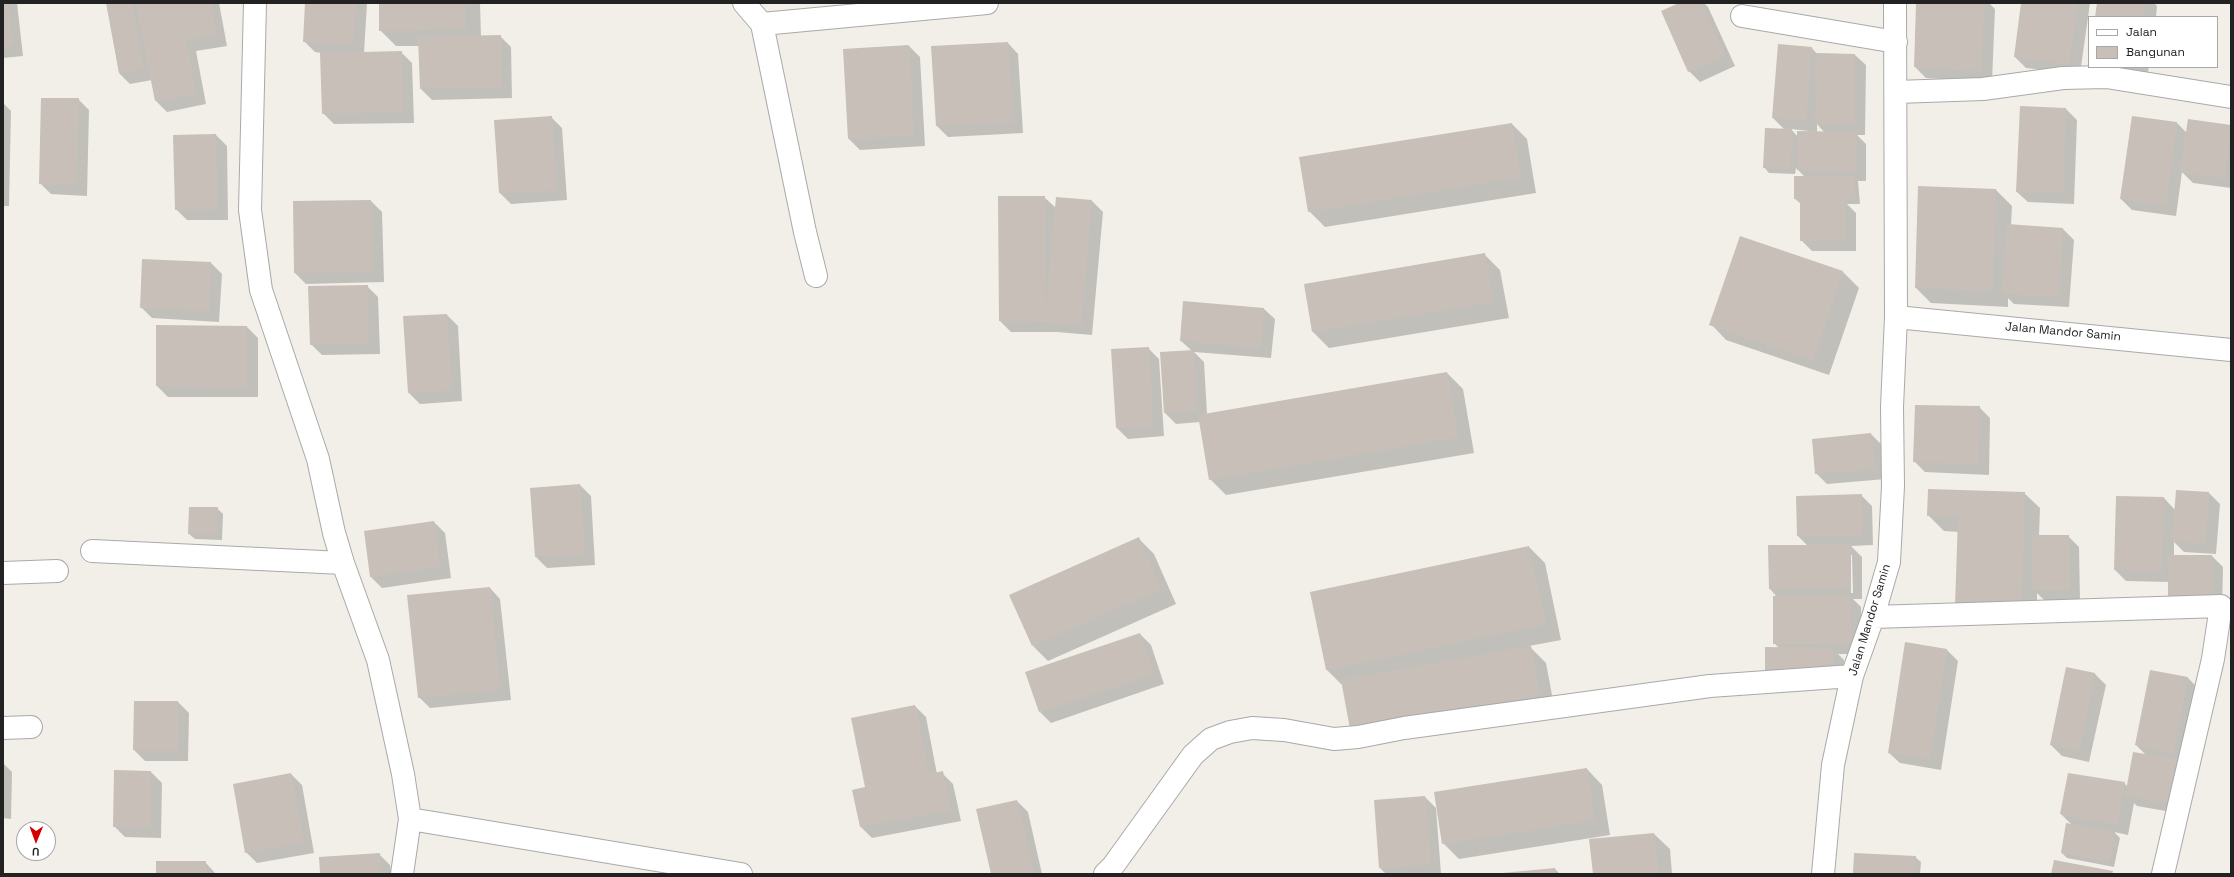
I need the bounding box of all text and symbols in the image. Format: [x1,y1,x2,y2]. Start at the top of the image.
legend [2088,16,2218,68]
text: Jalan [2126,24,2157,40]
text: Bangunan [2126,44,2185,60]
street label: Jalan Mandor Samin [2004,320,2122,344]
street label: Jalan Mandor Samin [1846,562,1894,678]
north arrow [16,821,56,861]
text: U [32,845,40,859]

